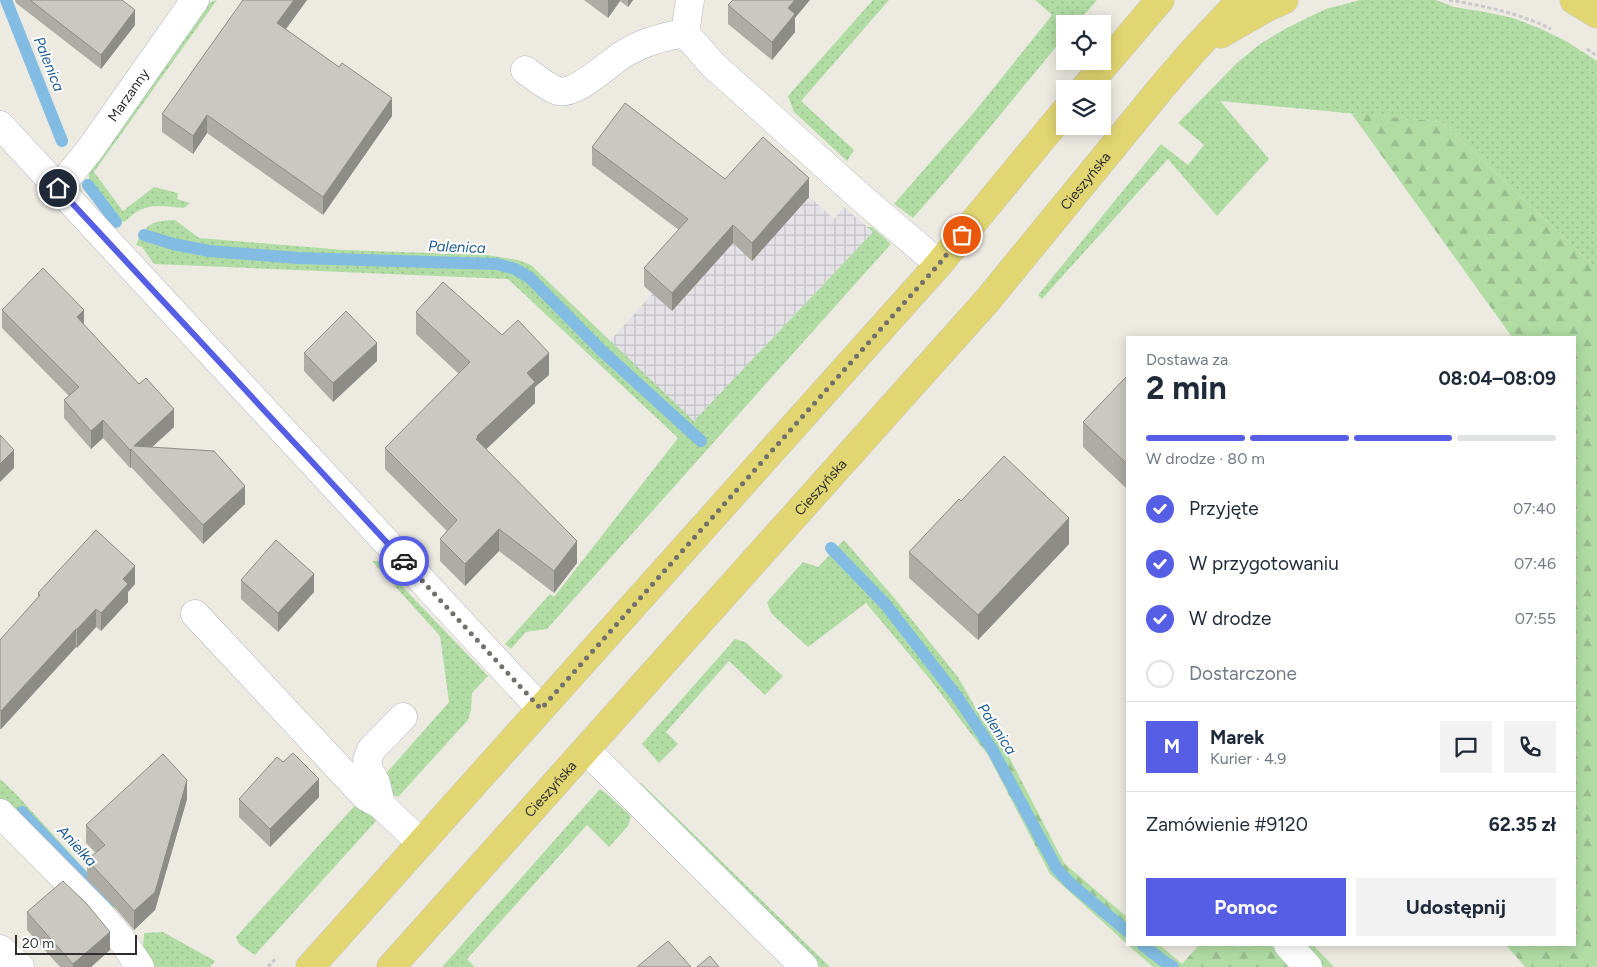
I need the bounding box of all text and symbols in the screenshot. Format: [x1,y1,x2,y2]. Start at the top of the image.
map controls [1056,15,1111,135]
button: locate [1056,15,1111,70]
water label: Palenica [30,34,68,94]
street label: Marzanny [104,65,153,125]
button: layers [1056,80,1111,135]
street label: Cieszyńska [1057,148,1114,213]
pin [37,167,79,209]
icon: home [44,174,72,202]
pin [941,214,983,256]
icon: bag [948,221,976,249]
water label: Palenica [428,237,486,257]
text: Dostawa za [1146,350,1228,369]
text: 08:04–08:09 [1439,367,1556,390]
text: 2 min [1146,369,1227,407]
text: W drodze · 80 m [1146,449,1265,468]
street label: Cieszyńska [791,455,850,519]
icon: check [1146,495,1174,523]
text: Przyjęte [1189,497,1259,520]
text: 07:40 [1513,499,1556,518]
courier [379,536,429,586]
icon: car [390,547,418,575]
icon: check [1146,550,1174,578]
text: W przygotowaniu [1189,552,1339,575]
text: 07:46 [1514,554,1556,573]
icon: check [1146,605,1174,633]
text: W drodze [1189,607,1271,630]
text: 07:55 [1515,609,1556,628]
text: Dostarczone [1189,662,1297,685]
water label: Palenica [974,700,1020,758]
button: chat [1440,721,1492,773]
button: phone [1504,721,1556,773]
text: Marek [1210,726,1264,749]
text: M [1164,735,1180,758]
text: Kurier · 4.9 [1210,749,1286,768]
street label: Cieszyńska [521,757,580,821]
text: Zamówienie #9120 [1146,813,1308,836]
text: 62.35 zł [1489,813,1556,836]
water label: Anielka [53,821,101,870]
button: Pomoc [1146,878,1346,936]
button: Udostępnij [1356,878,1556,936]
scale bar [15,932,138,955]
text: 20 m [22,935,54,952]

